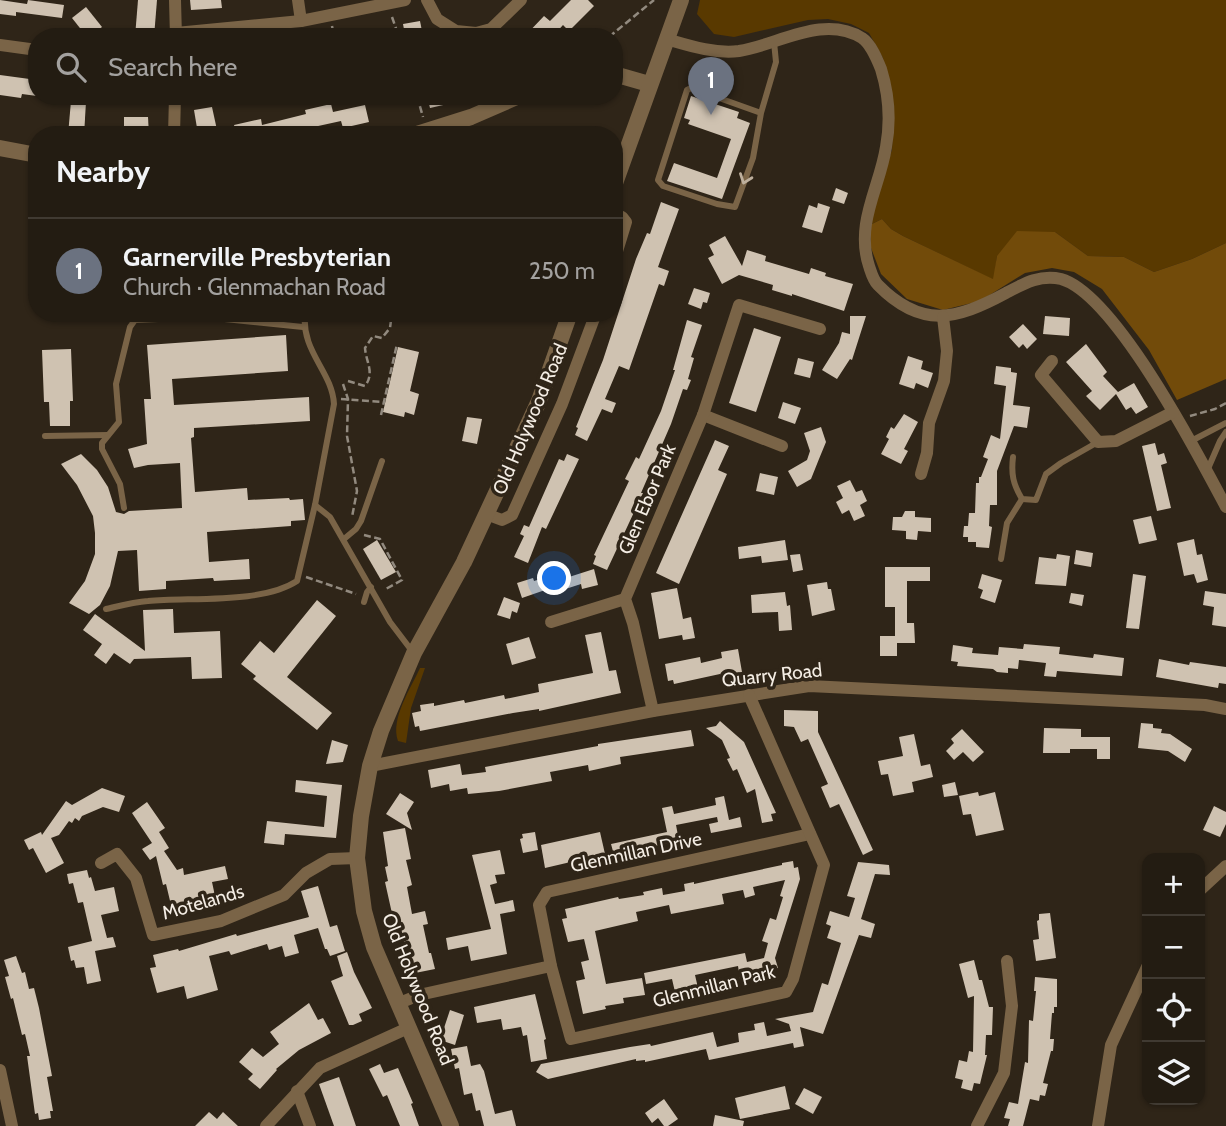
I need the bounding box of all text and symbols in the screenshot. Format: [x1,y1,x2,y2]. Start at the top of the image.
search box [28,28,623,105]
icon: search [52,48,90,86]
text: Search here [108,51,237,83]
pin: 1 [688,57,734,115]
text: Nearby [56,153,150,190]
one-way arrow [739,173,753,185]
text: Garnerville Presbyterian [123,241,391,273]
text: 1 [75,257,83,285]
text: 250 m [529,257,595,285]
text: Church · Glenmachan Road [123,273,386,301]
street label: Old Holywood Road [488,340,572,498]
street label: Glen Ebor Park [613,440,681,558]
your location [537,561,571,595]
street label: Quarry Road [721,658,823,692]
street label: Glenmillan Drive [568,827,704,877]
map controls [1142,853,1205,1105]
button: + [1142,853,1205,916]
street label: Motelands [159,879,247,925]
street label: Old Holywood Road [377,910,459,1068]
button: − [1142,916,1205,979]
street label: Glenmillan Park [650,960,778,1012]
button: locate [1142,979,1205,1042]
button: layers [1142,1042,1205,1105]

